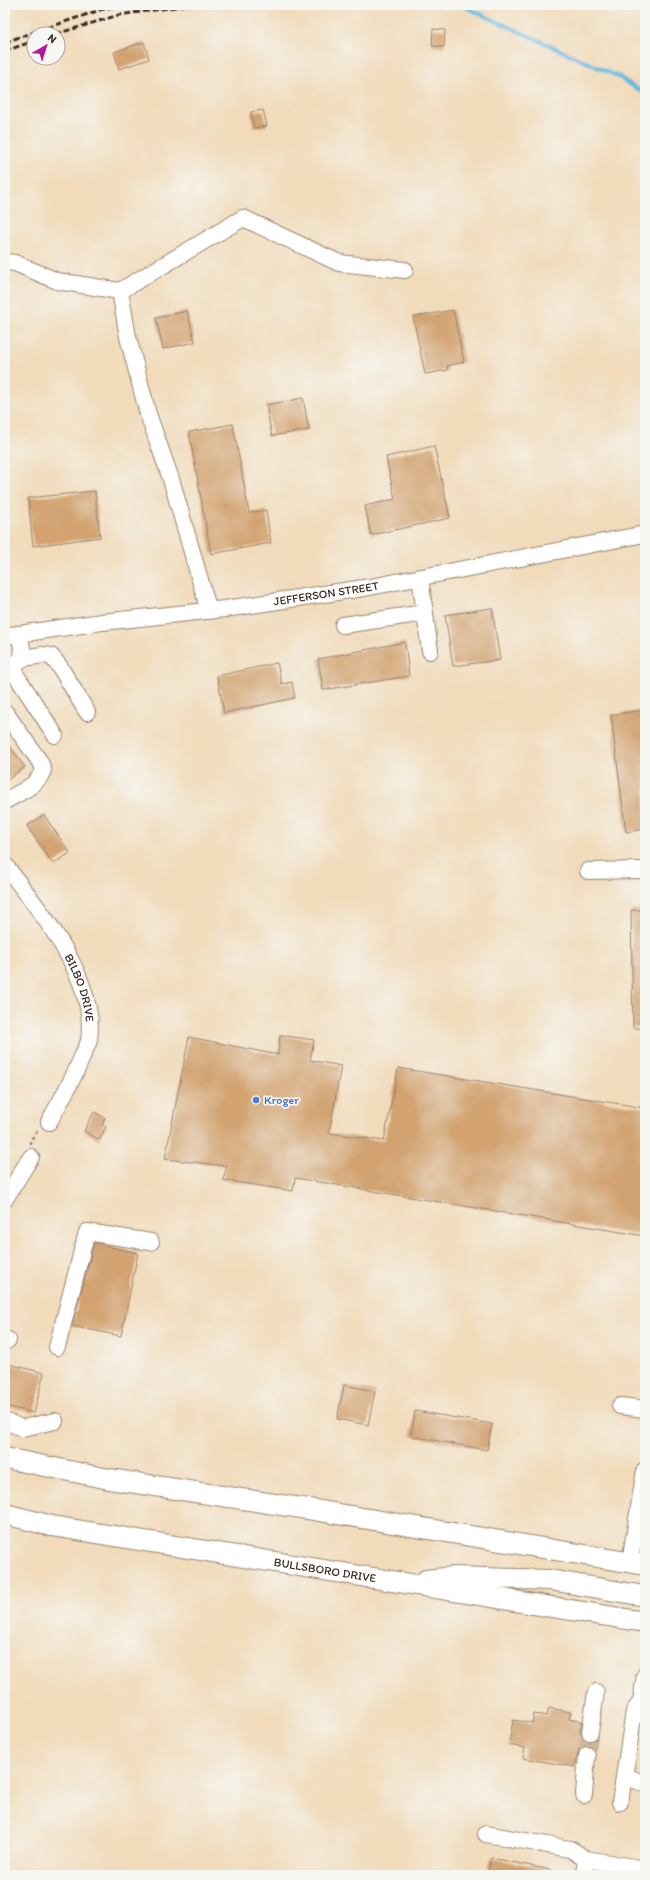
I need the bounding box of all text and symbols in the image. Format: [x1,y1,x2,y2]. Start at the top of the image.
north arrow [26,26,66,66]
text: N [45,31,59,46]
street label: JEFFERSON STREET [273,578,380,609]
street label: BILBO DRIVE [62,951,97,1023]
place label: Kroger [264,1093,299,1107]
marker: Kroger [251,1095,261,1105]
street label: BULLSBORO DRIVE [273,1555,377,1585]

